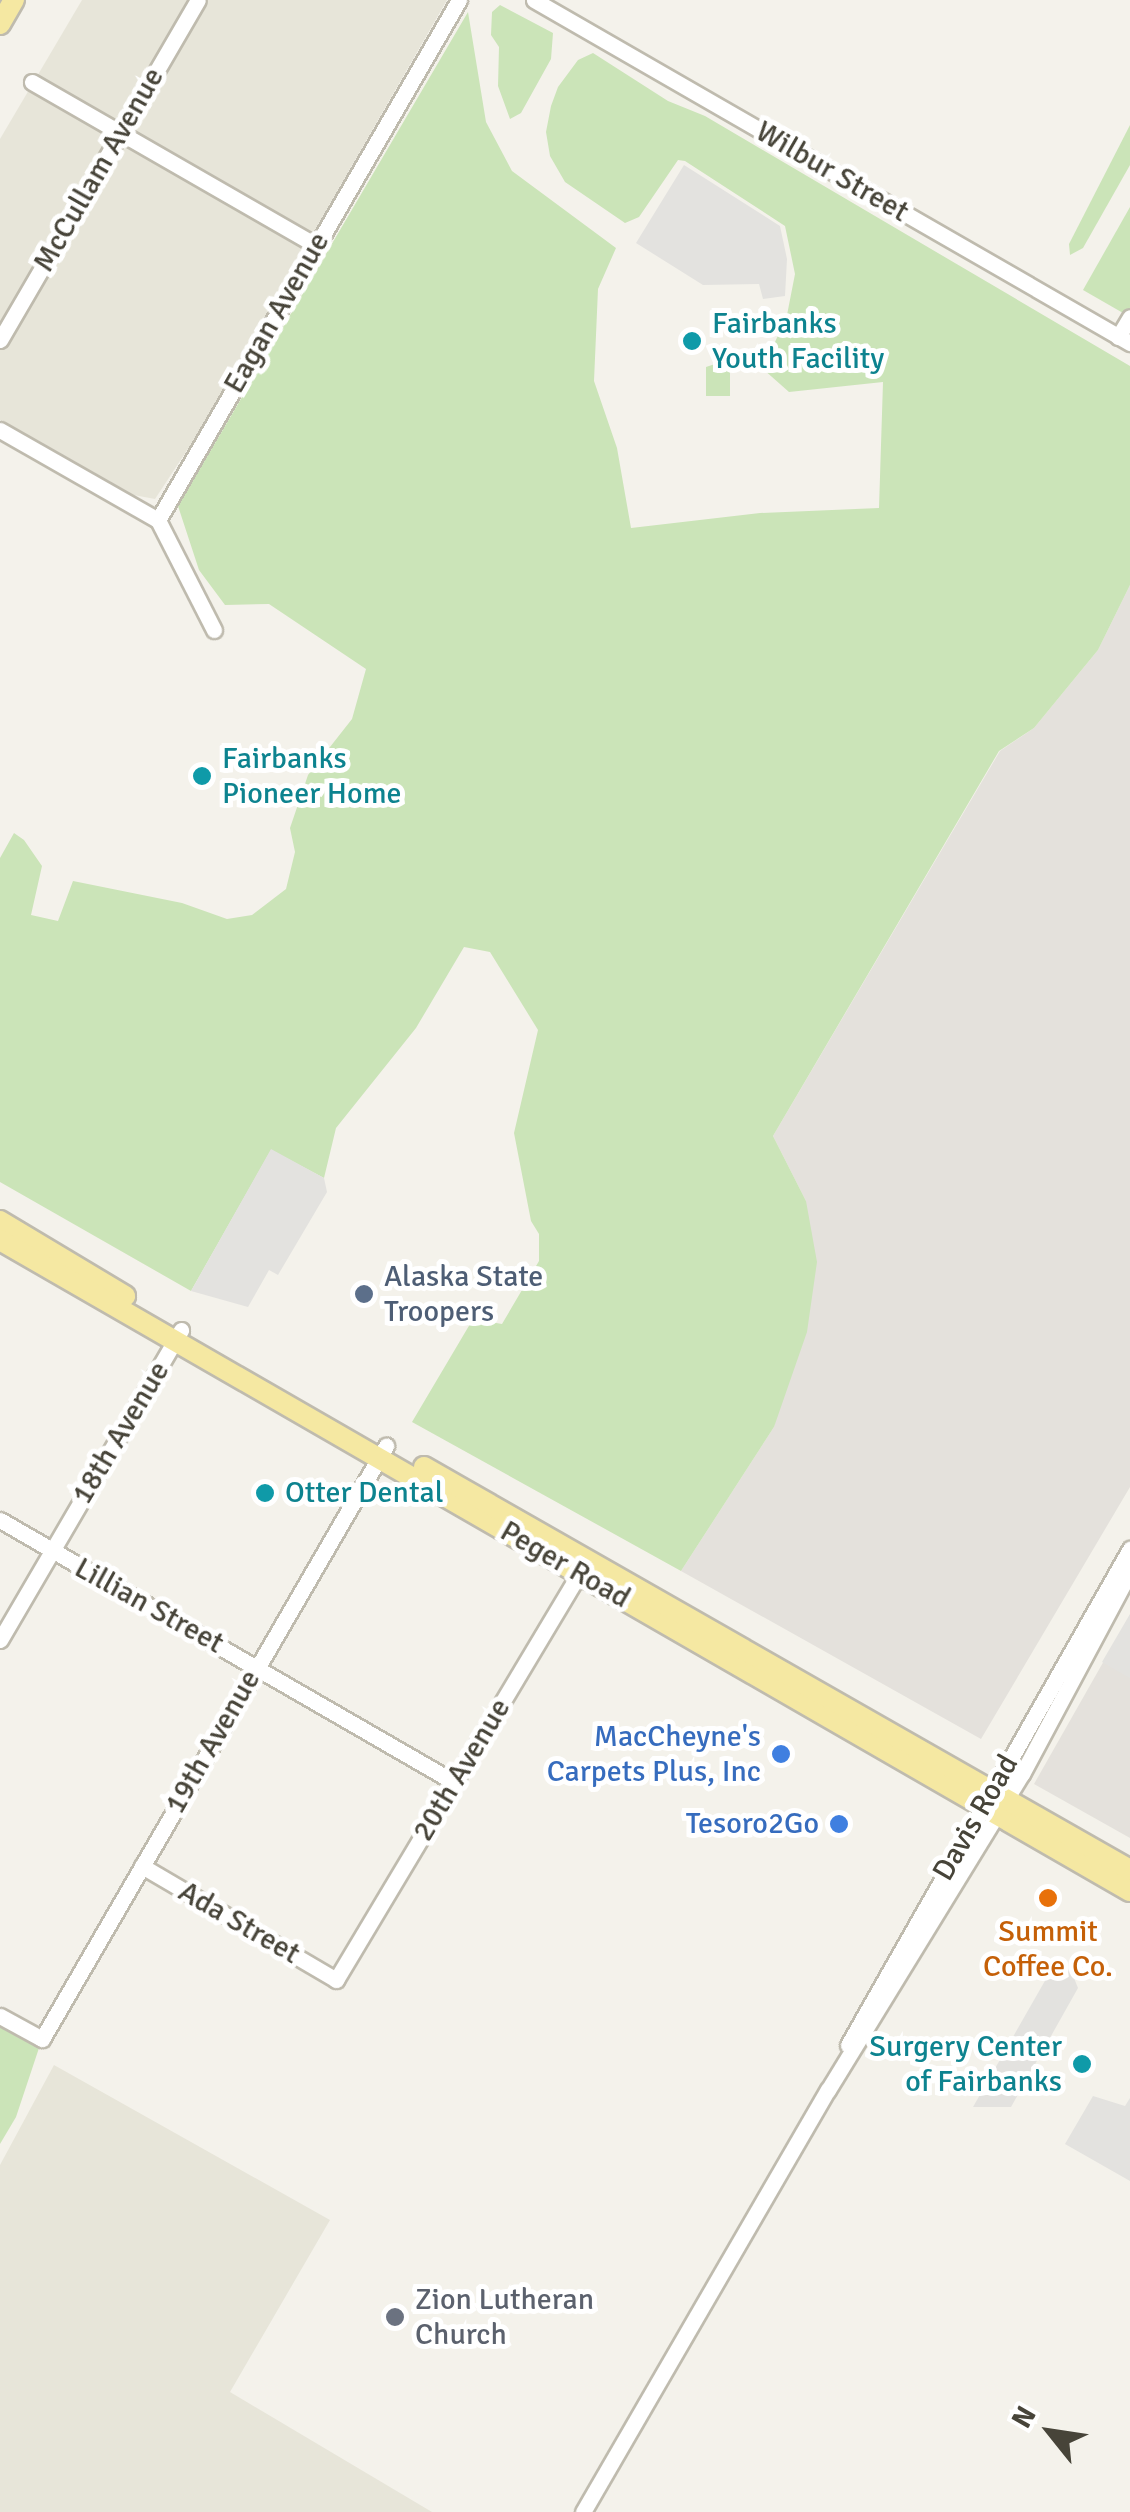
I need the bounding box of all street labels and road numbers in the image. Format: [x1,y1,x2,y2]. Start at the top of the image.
street label: McCullam Avenue [26,62,172,278]
street label: Wilbur Street [749,114,915,230]
street label: Eagan Avenue [216,226,338,400]
street label: 18th Avenue [64,1355,178,1511]
street label: Peger Road [494,1513,636,1617]
street label: Lillian Street [68,1550,230,1662]
street label: 19th Avenue [157,1664,269,1820]
street label: 20th Avenue [405,1692,519,1848]
street label: Davis Road [926,1749,1026,1887]
street label: Ada Street [172,1874,306,1972]

